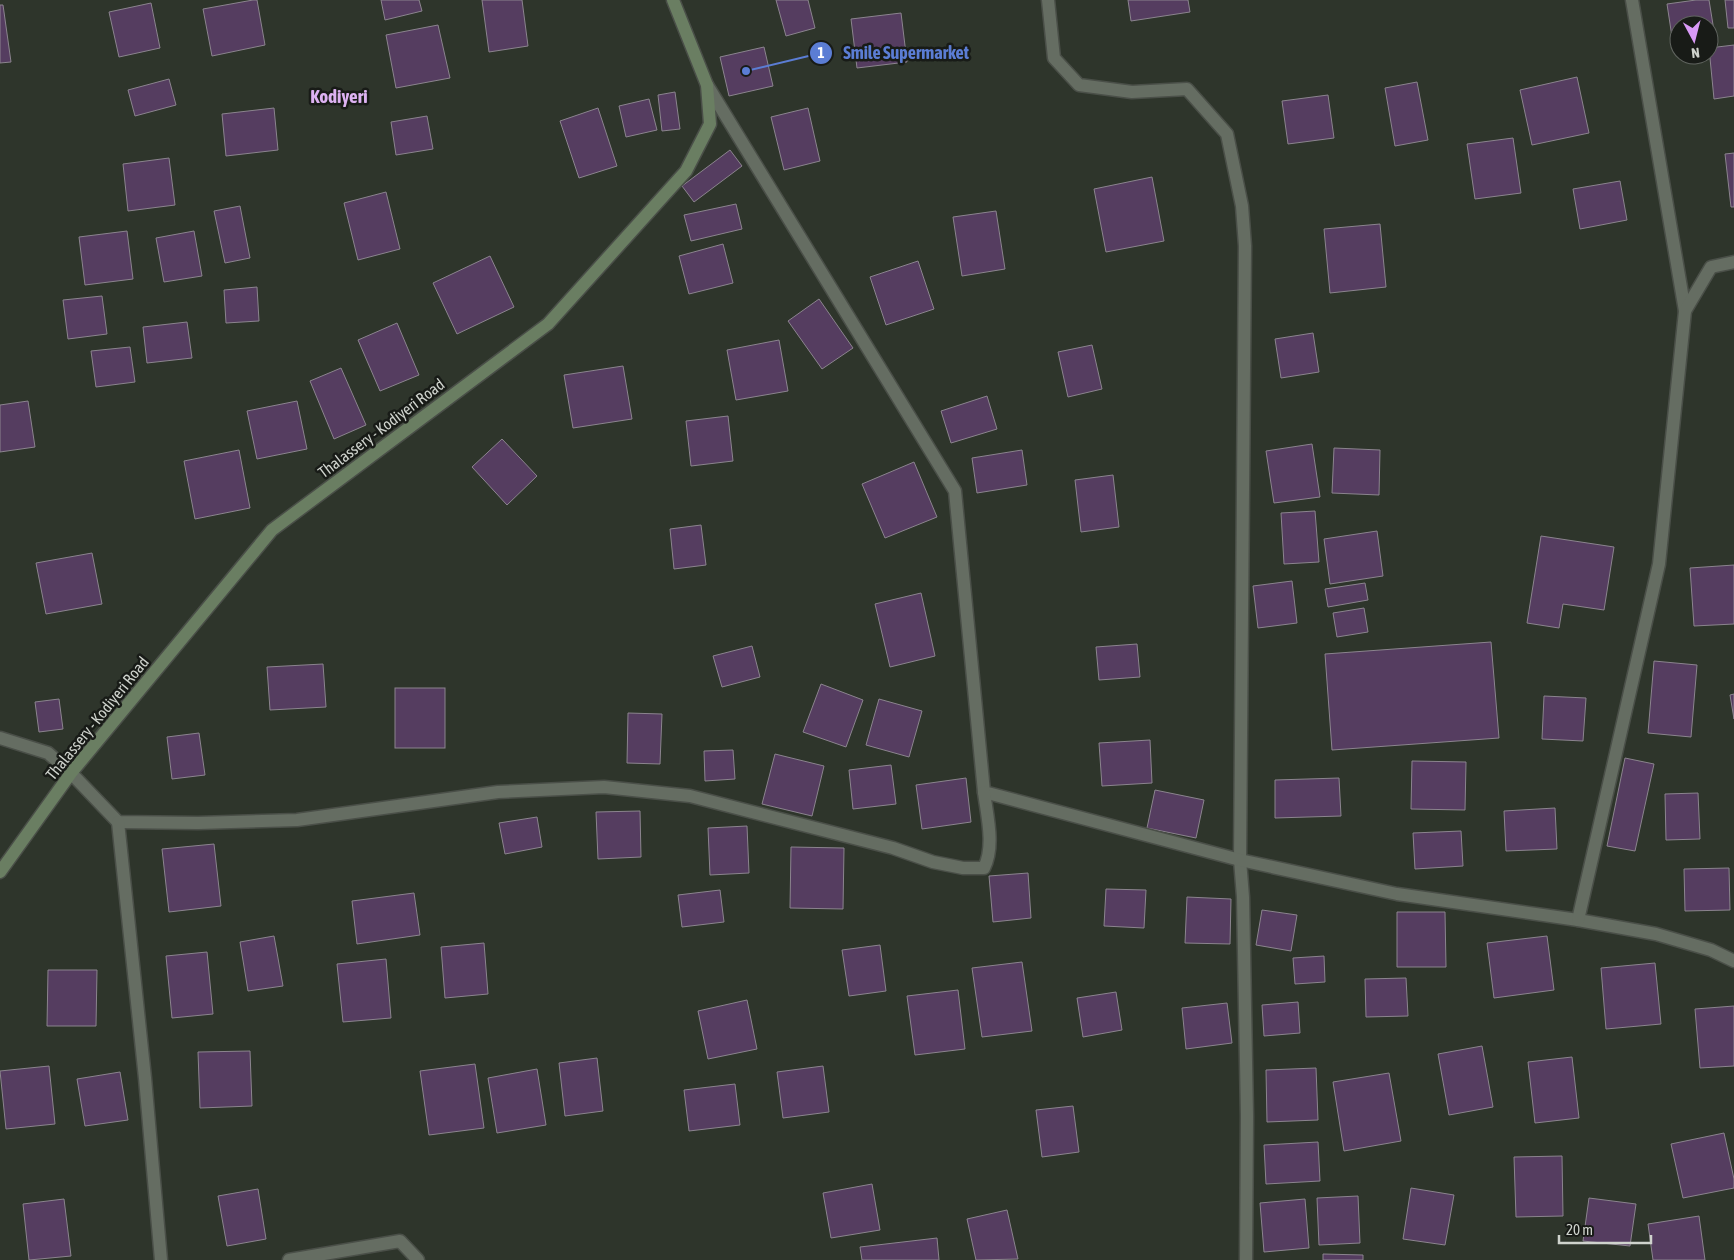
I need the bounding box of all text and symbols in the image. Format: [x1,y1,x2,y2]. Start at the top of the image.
north arrow [1669,15,1719,65]
callout: Smile Supermarket [808,36,979,69]
text: Smile Supermarket [843,42,970,63]
text: 1 [817,44,825,61]
text: N [1691,44,1701,61]
district label: Kodiyeri [310,85,368,107]
street label: Thalassery - Kodiyeri Road [314,375,448,482]
street label: Thalassery - Kodiyeri Road [42,653,153,784]
scale bar [1559,1212,1652,1244]
text: 20 m [1566,1221,1593,1238]

